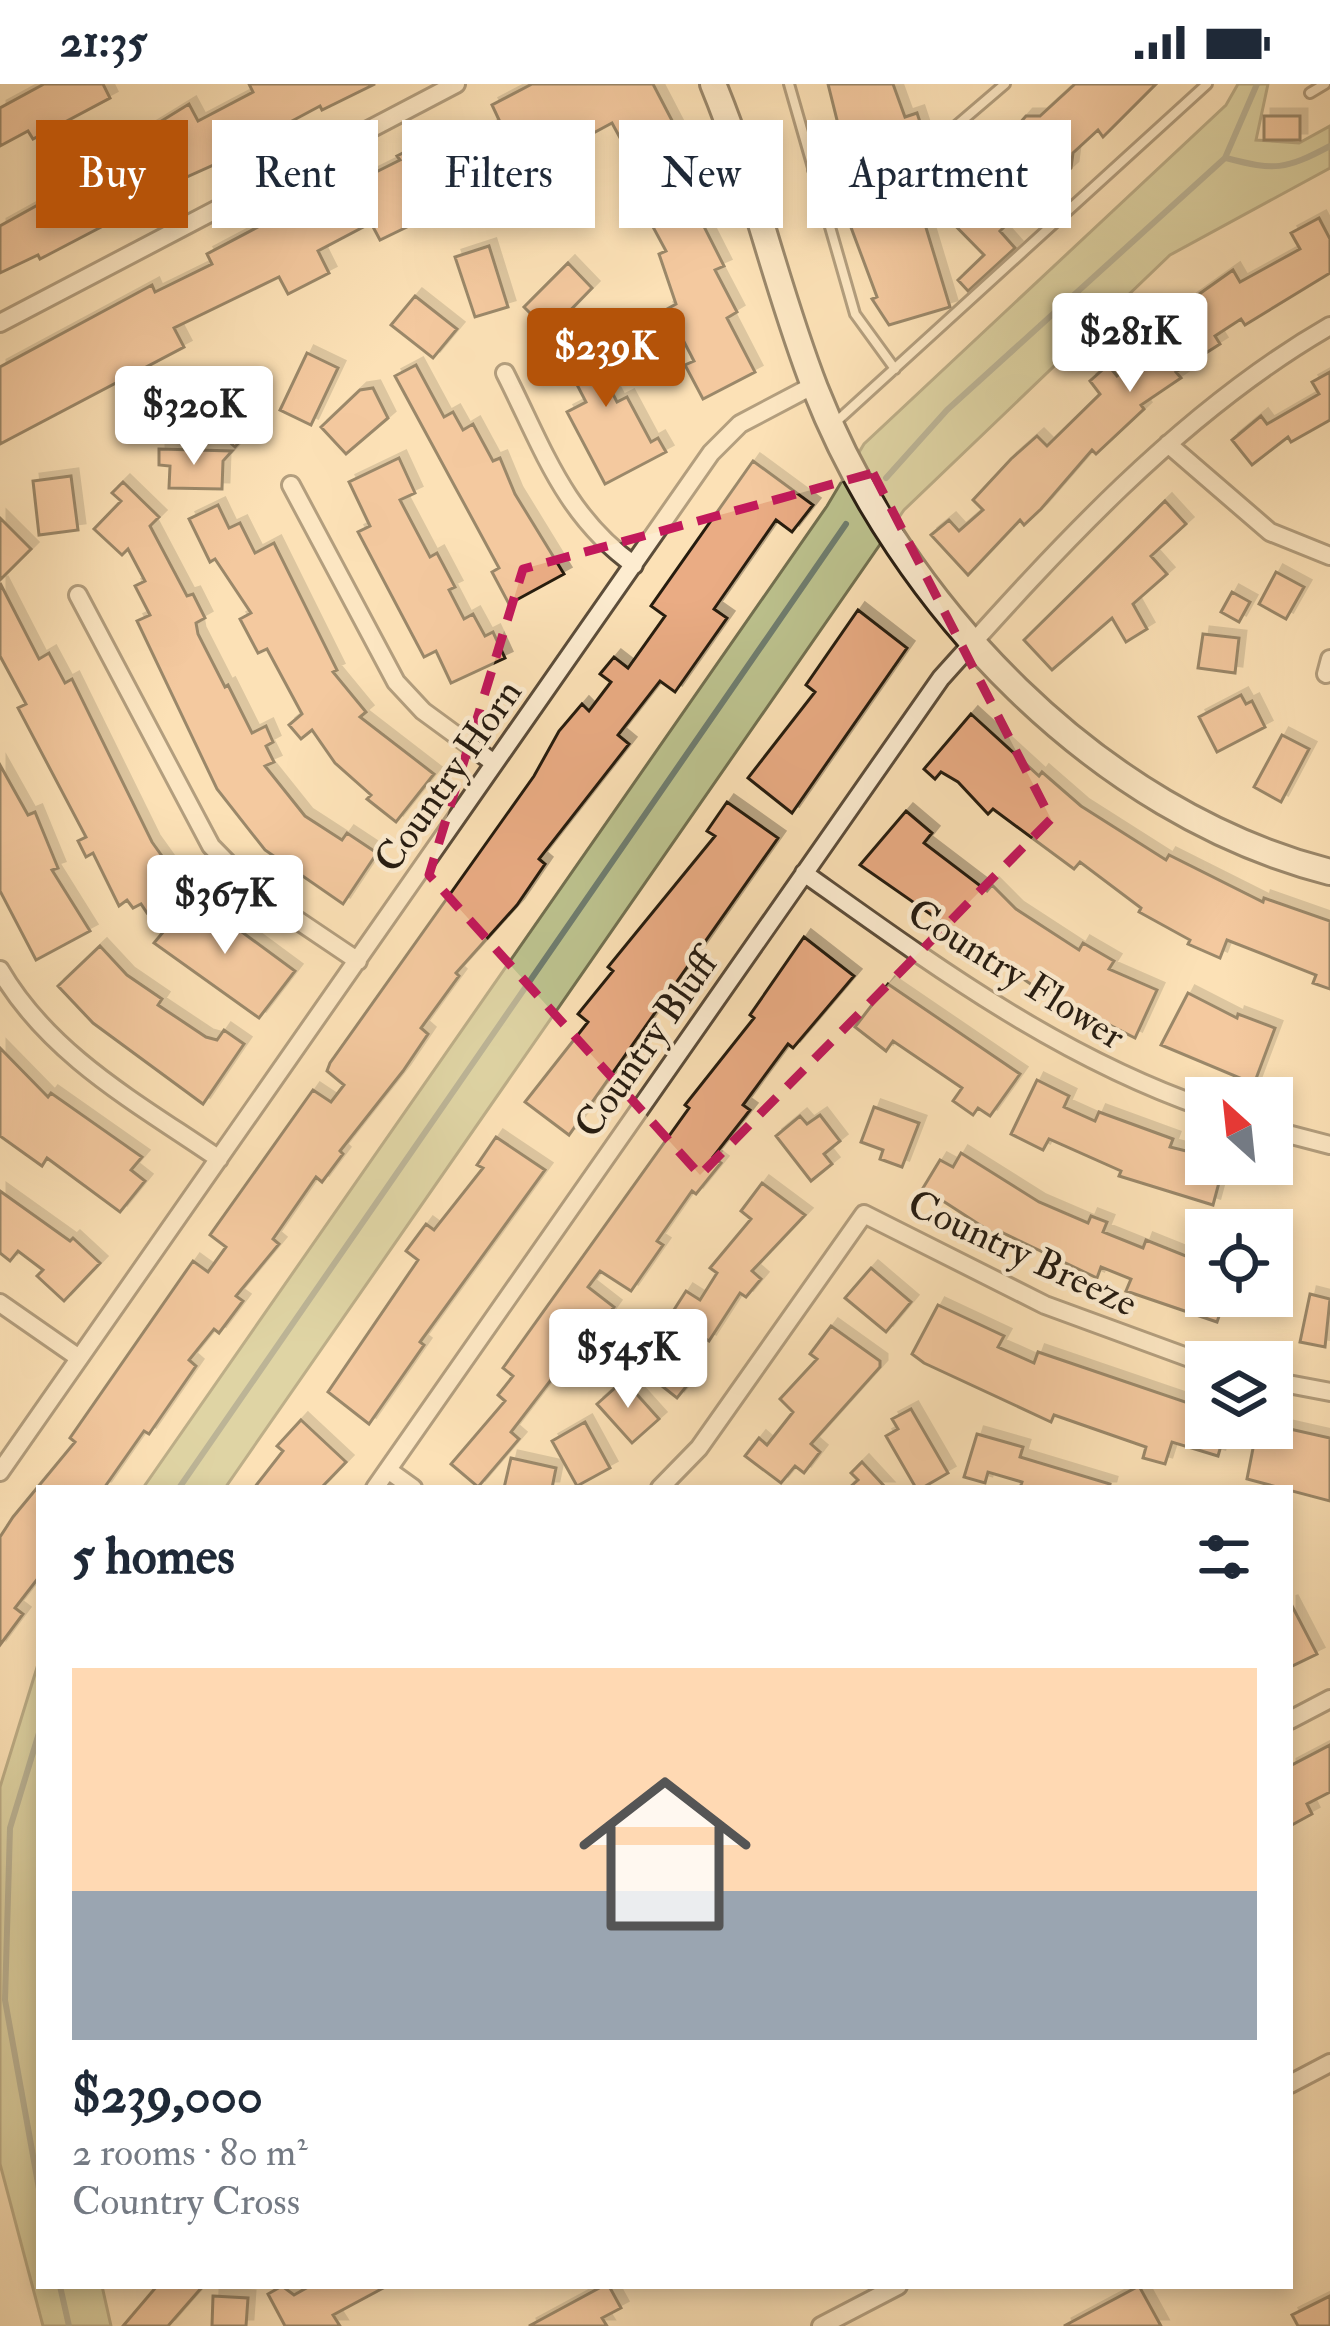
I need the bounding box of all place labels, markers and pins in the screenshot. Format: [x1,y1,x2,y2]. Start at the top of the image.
pin: $281K [1046,293,1214,395]
pin: $239K [522,308,690,410]
pin: $320K [110,366,278,468]
pin: $367K [141,855,309,957]
pin: $545K [544,1309,712,1411]

